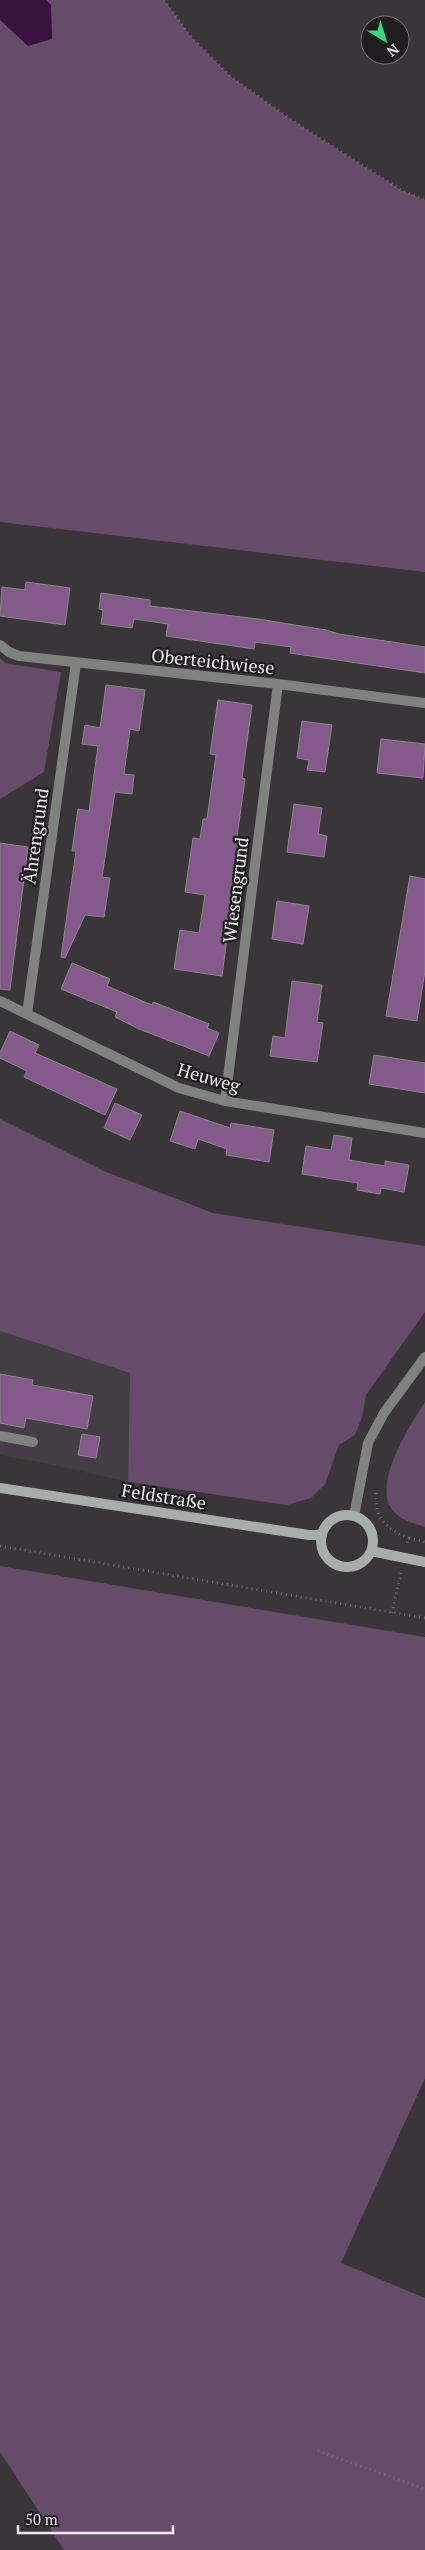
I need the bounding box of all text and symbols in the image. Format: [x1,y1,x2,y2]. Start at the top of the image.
north arrow [360,15,410,65]
text: N [383,40,403,62]
street label: Oberteichwiese [150,643,276,679]
street label: Ährengrund [16,786,54,886]
street label: Wiesengrund [217,836,253,944]
street label: Heuweg [175,1057,244,1097]
street label: Feldstraße [120,1477,208,1515]
scale bar [18,2502,172,2534]
text: 50 m [25,2509,58,2529]

